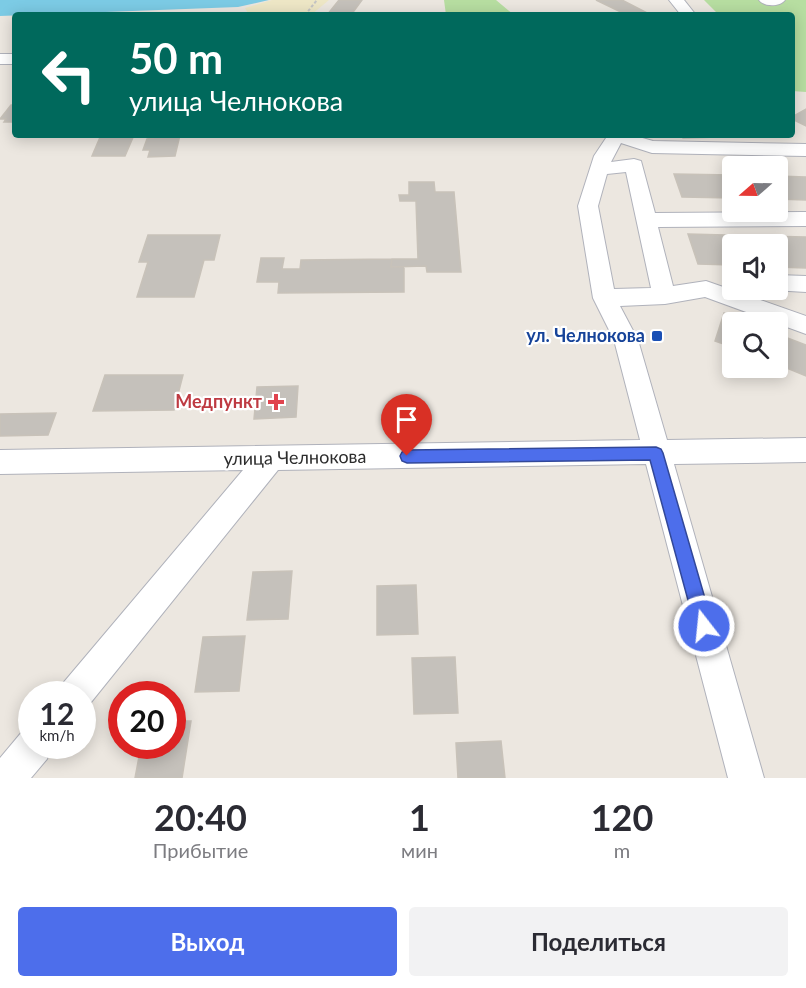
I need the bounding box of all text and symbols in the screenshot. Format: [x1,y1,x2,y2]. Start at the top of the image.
text: 50 m [129,33,223,83]
icon: left [30,36,108,114]
text: улица Челнокова [129,84,343,117]
north arrow [722,156,788,222]
map controls [722,156,788,378]
button: sound [722,234,788,300]
button: search [722,312,788,378]
place label: ул. Челнокова [526,324,645,346]
marker: ул. Челнокова [650,329,664,343]
place label: Медпункт [175,390,263,412]
marker: Медпункт [267,393,285,411]
pin [381,394,432,456]
icon: arrive [390,403,423,436]
street label: улица Челнокова [223,445,367,469]
position arrow [672,594,736,658]
speed limit sign: 20 [108,681,186,759]
text: 12 [40,695,74,731]
text: km/h [39,726,75,744]
text: 20:40 [154,795,247,839]
text: 1 [409,795,430,839]
text: 120 [591,795,653,839]
text: Прибытие [153,838,248,862]
text: мин [401,838,438,862]
text: m [614,838,630,862]
button: Выход [18,907,397,976]
button: Поделиться [409,907,788,976]

